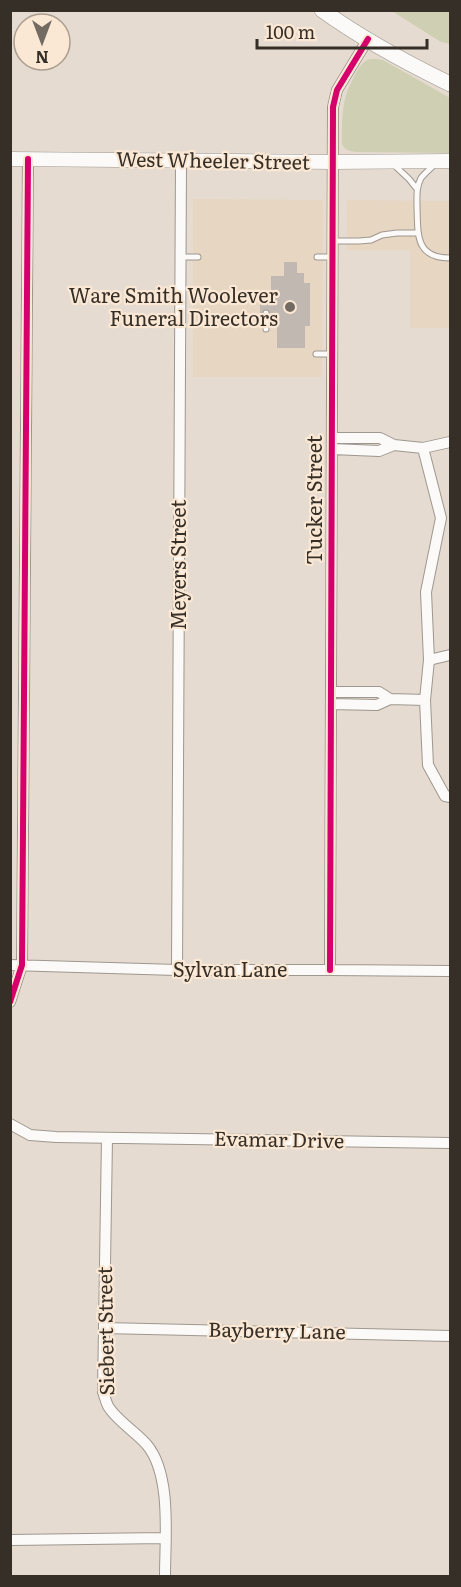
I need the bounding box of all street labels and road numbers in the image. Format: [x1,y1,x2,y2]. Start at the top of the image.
street label: West Wheeler Street [116,142,310,176]
street label: Tucker Street [298,435,328,565]
street label: Meyers Street [162,500,192,630]
street label: Sylvan Lane [173,953,287,983]
street label: Evamar Drive [214,1122,344,1154]
street label: Siebert Street [88,1266,120,1396]
street label: Bayberry Lane [208,1313,346,1345]

